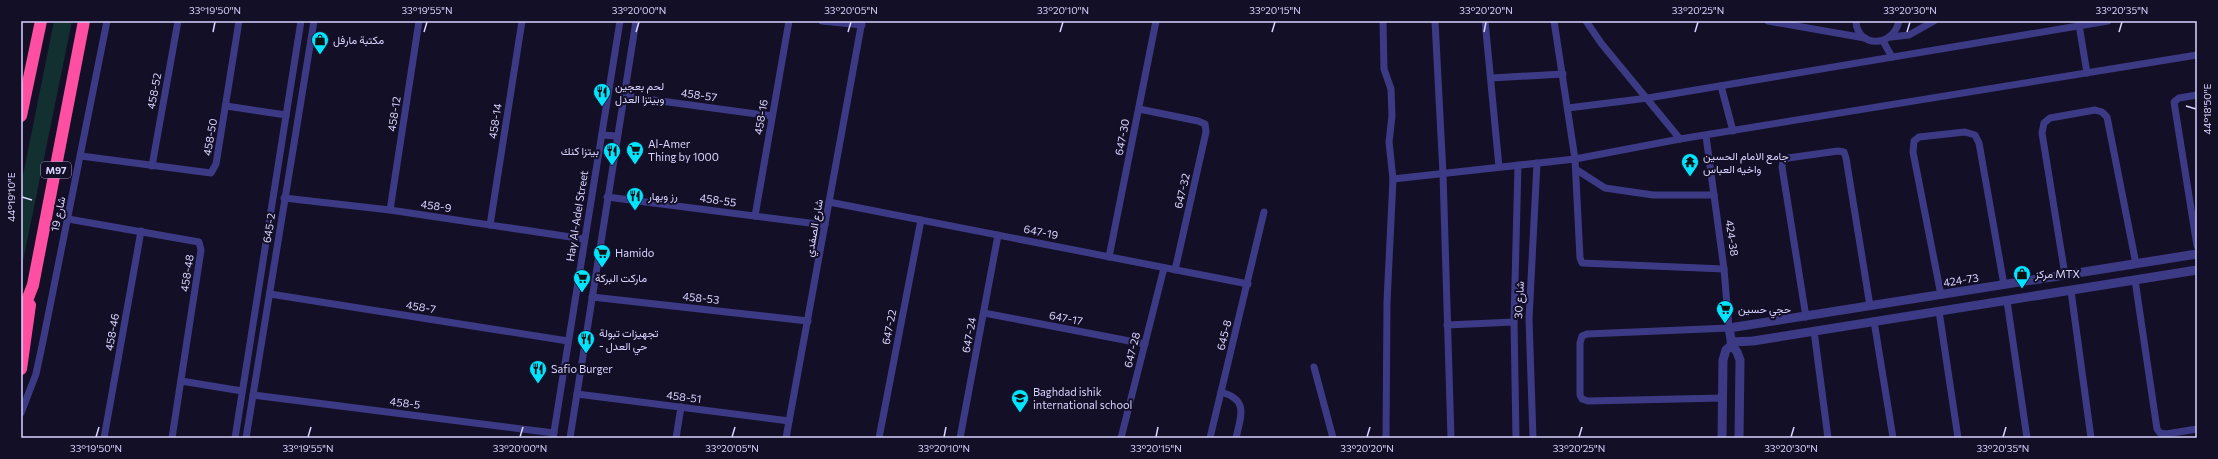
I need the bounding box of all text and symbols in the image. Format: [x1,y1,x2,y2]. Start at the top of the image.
text: 33°19'50"N [189,4,241,16]
text: 33°19'55"N [401,4,453,16]
text: 33°20'00"N [612,4,666,16]
text: 33°20'05"N [824,4,878,16]
text: 33°20'10"N [1037,4,1089,16]
text: 33°20'15"N [1249,4,1301,16]
text: 33°20'20"N [1459,4,1513,16]
text: 33°20'25"N [1672,4,1724,16]
text: 33°20'30"N [1883,4,1937,16]
text: 33°20'35"N [2096,4,2148,16]
shop icon: مكتبة مارفل [310,30,330,55]
place label: مكتبة مارفل [333,33,384,47]
street label: 458-52 [144,72,163,110]
place label: لحم بعجين وبيتزا العدل [615,79,665,106]
restaurant icon: لحم بعجين وبيتزا العدل [592,82,612,107]
text: 44°18'50"E [2201,83,2213,134]
street label: 458-57 [680,86,718,103]
street label: 458-12 [384,96,403,132]
street label: 458-16 [751,98,770,136]
street label: 458-14 [485,102,504,140]
street label: 458-50 [200,117,219,157]
street label: 647-30 [1112,118,1131,156]
place label: Al-Amer Thing by 1000 [648,137,719,163]
supermarket icon: Al-Amer Thing by 1000 [625,140,645,165]
restaurant icon: بيتزا كنك [602,141,622,166]
place label: بيتزا كنك [561,144,599,158]
place label: جامع الامام الحسين واخيه العباس [1703,149,1789,176]
temple icon: جامع الامام الحسين واخيه العباس [1680,152,1700,177]
road number: M97 [41,162,71,178]
street label: Hay Al-Adel Street [563,169,590,262]
text: 44°19'10"E [5,172,17,222]
street label: 647-32 [1171,172,1192,210]
restaurant icon: رز وبهار [625,186,645,211]
place label: رز وبهار [647,189,678,203]
street label: 458-55 [699,191,737,209]
street label: شارع 19 [47,195,70,233]
street label: 458-9 [420,197,453,214]
street label: شارع الصفدي [802,198,829,259]
street label: 645-2 [260,212,277,244]
street label: 424-38 [1724,219,1742,257]
street label: 647-19 [1023,222,1060,241]
supermarket icon: Hamido [592,243,612,268]
place label: Hamido [615,246,655,259]
street label: 458-48 [177,253,196,292]
shop icon: مركز MTX [2012,264,2032,289]
place label: مركز MTX [2034,267,2081,281]
supermarket icon: ماركت البركة [572,268,592,293]
street label: 424-73 [1942,270,1980,289]
place label: ماركت البركة [595,271,647,285]
street label: شارع 30 [1511,280,1528,319]
street label: 458-53 [682,289,720,306]
street label: 458-7 [405,298,437,315]
supermarket icon: حجي حسين [1715,299,1735,324]
place label: حجي حسين [1738,302,1791,319]
street label: 647-22 [879,308,898,346]
street label: 647-17 [1048,308,1084,327]
street label: 458-46 [102,312,121,352]
street label: 647-24 [959,316,978,354]
street label: 645-8 [1213,318,1234,351]
place label: تجهيزات تبولة - حي العدل [599,326,659,356]
restaurant icon: تجهيزات تبولة - حي العدل [576,329,596,354]
street label: 647-28 [1121,330,1142,369]
restaurant icon: Safio Burger [528,359,548,384]
place label: Safio Burger [551,362,613,375]
place label: Baghdad ishik international school [1033,385,1132,411]
street label: 458-51 [666,388,702,405]
school or university icon: Baghdad ishik international school [1010,388,1030,413]
street label: 458-5 [389,394,421,411]
text: 33°19'50"N [70,442,122,454]
text: 33°19'55"N [282,442,334,454]
text: 33°20'00"N [493,442,547,454]
text: 33°20'05"N [705,442,759,454]
text: 33°20'10"N [918,442,970,454]
text: 33°20'15"N [1130,442,1182,454]
text: 33°20'20"N [1340,442,1394,454]
text: 33°20'25"N [1553,442,1605,454]
text: 33°20'30"N [1764,442,1818,454]
text: 33°20'35"N [1977,442,2029,454]

